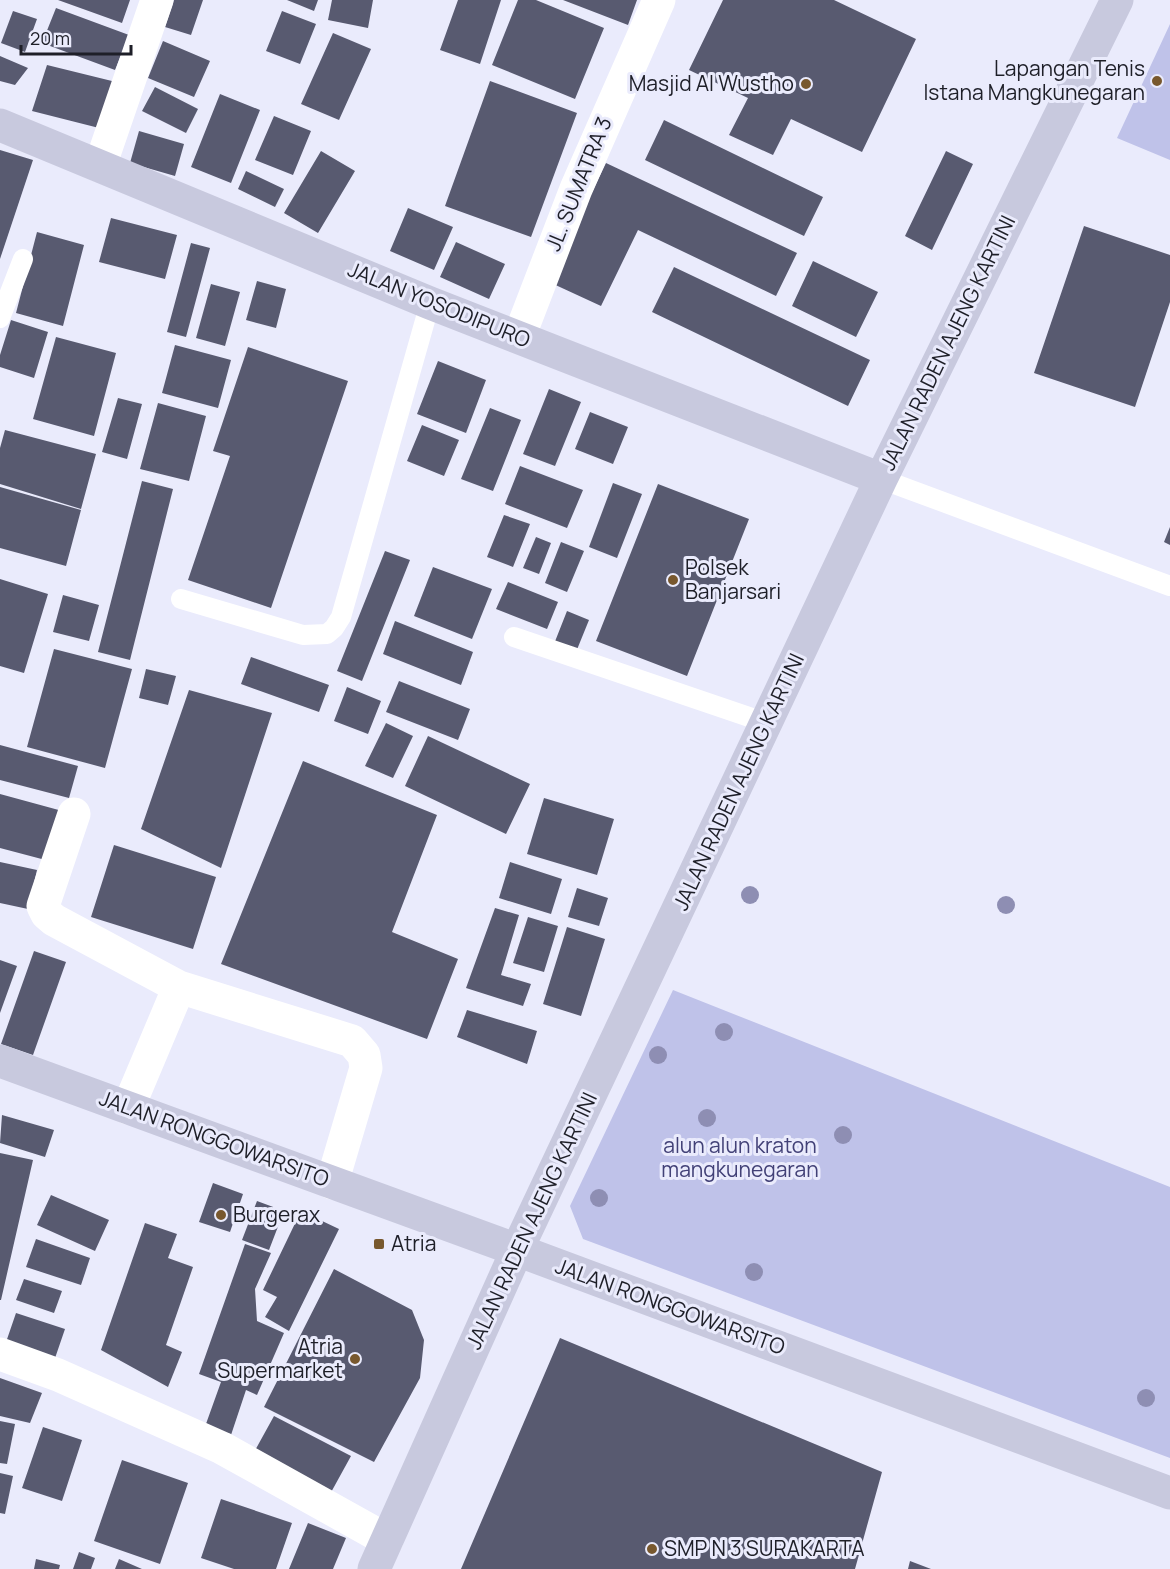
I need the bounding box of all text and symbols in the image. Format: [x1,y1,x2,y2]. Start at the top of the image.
scale bar [21,18,130,56]
text: 20 m [30,26,70,50]
place label: Lapangan Tenis Istana Mangkunegaran [923,54,1145,106]
place label: Masjid Al Wustho [629,69,794,97]
marker: Lapangan Tenis Istana Mangkunegaran [1150,74,1164,88]
marker: Masjid Al Wustho [799,77,813,91]
street label: JL. SUMATRA 3 [538,112,618,255]
street label: JALAN RADEN AJENG KARTINI [873,210,1021,475]
street label: JALAN YOSODIPURO [344,255,535,353]
place label: Polsek Banjarsari [685,553,781,605]
marker: Polsek Banjarsari [666,573,680,587]
street label: JALAN RADEN AJENG KARTINI [666,649,810,915]
street label: JALAN RONGGOWARSITO [96,1083,333,1193]
street label: JALAN RADEN AJENG KARTINI [459,1088,603,1354]
park label: alun alun kraton mangkunegaran [661,1131,819,1183]
place label: Burgerax [233,1200,320,1228]
marker: Burgerax [214,1208,228,1222]
place label: Atria [391,1229,436,1257]
marker: Atria [372,1237,386,1251]
street label: JALAN RONGGOWARSITO [552,1251,789,1361]
place label: Atria Supermarket [217,1332,343,1384]
marker: Atria Supermarket [348,1352,362,1366]
place label: SMP N 3 SURAKARTA [664,1534,865,1562]
marker: SMP N 3 SURAKARTA [645,1542,659,1556]

